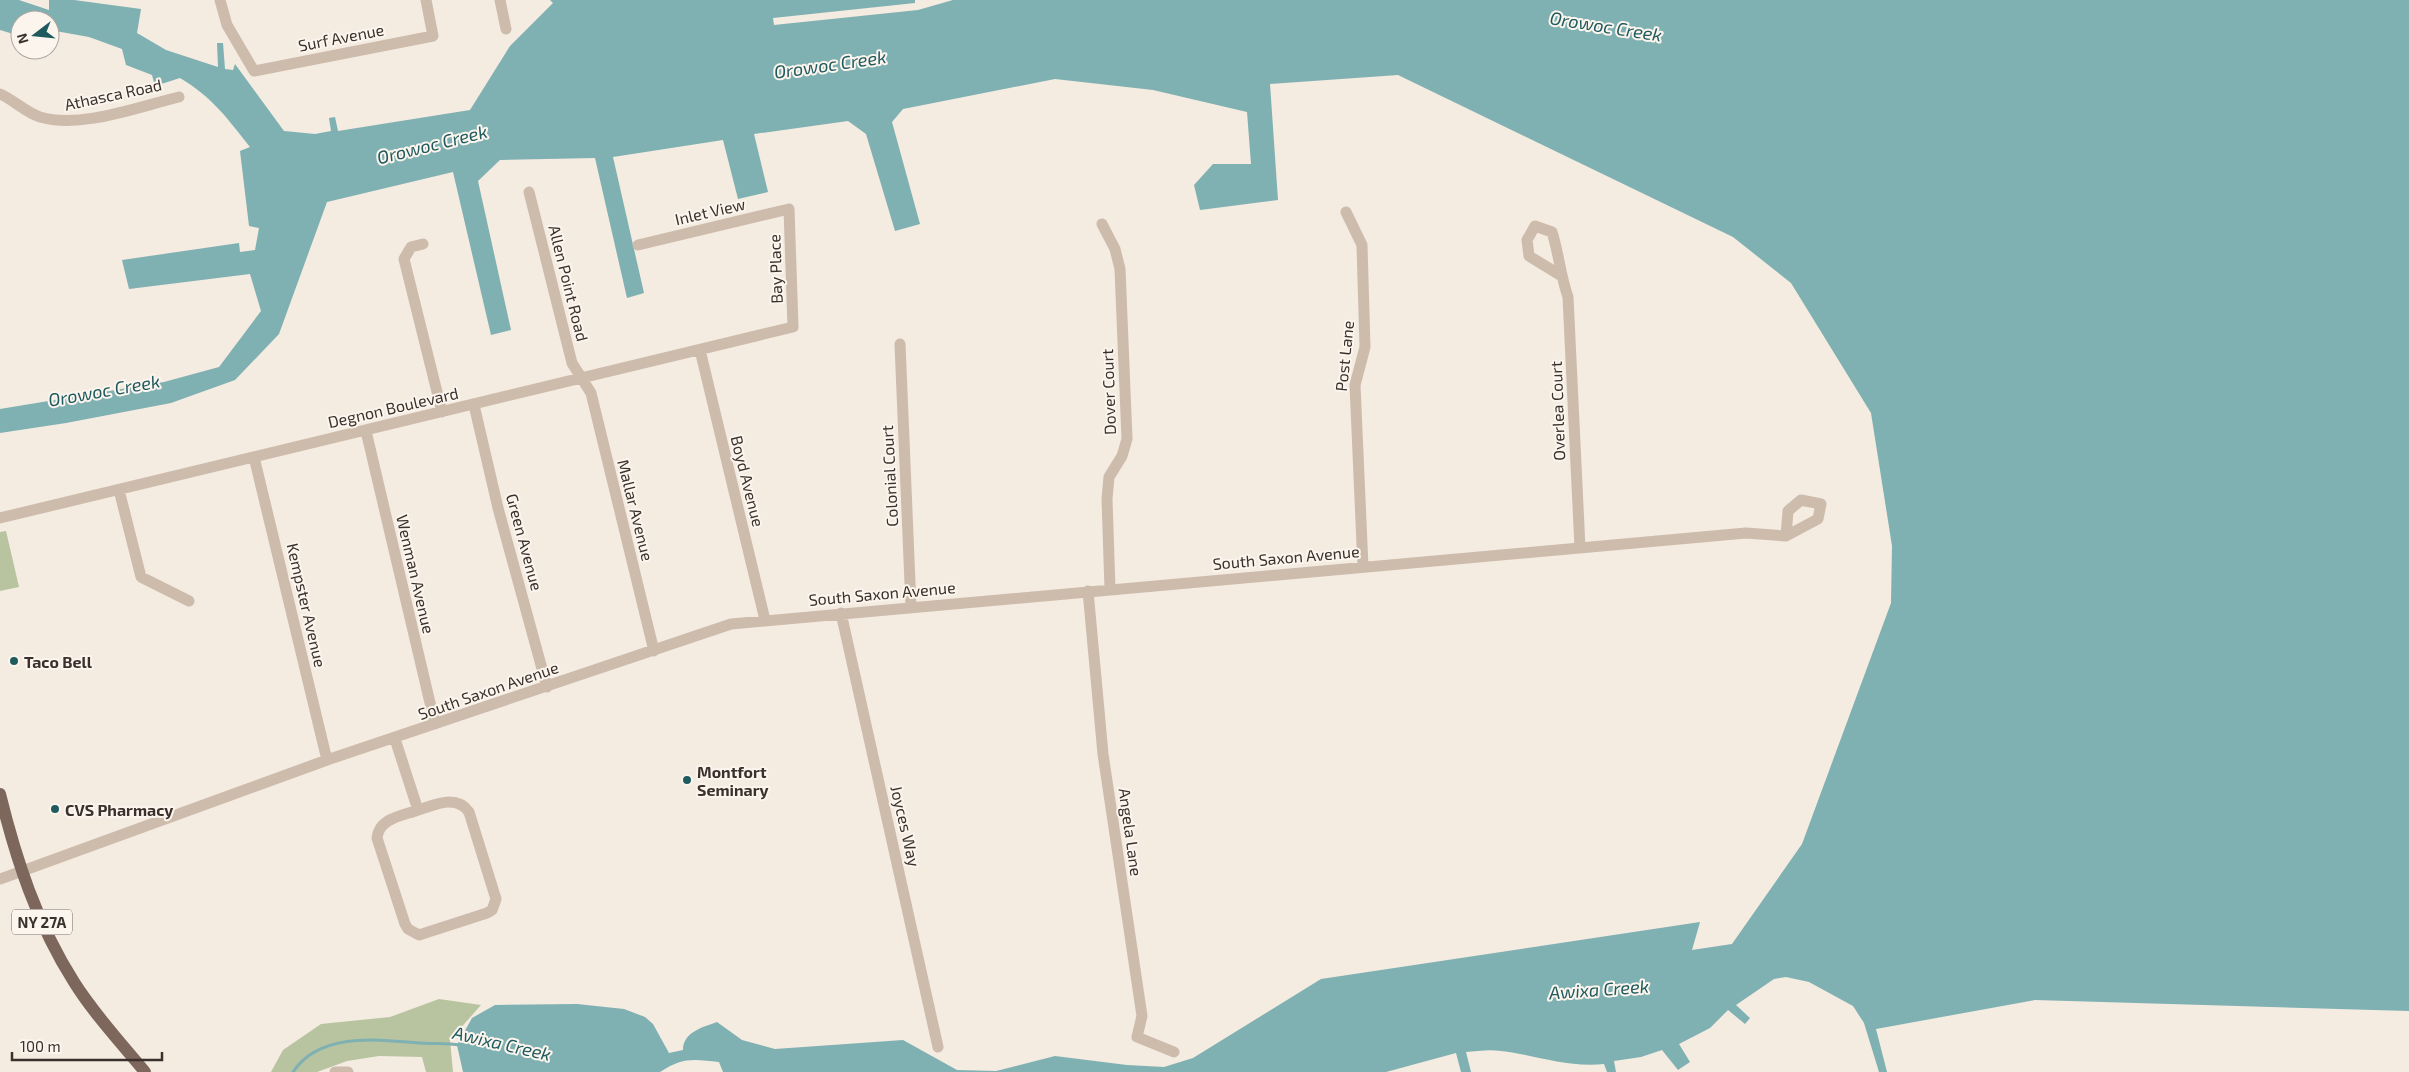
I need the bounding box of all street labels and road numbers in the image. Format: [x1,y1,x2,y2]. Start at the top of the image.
street label: Surf Avenue [296,19,386,55]
street label: Athasca Road [63,74,163,114]
street label: Inlet View [673,194,747,228]
street label: Allen Point Road [545,223,593,343]
street label: Bay Place [764,234,786,304]
street label: Post Lane [1331,320,1357,392]
street label: Dover Court [1097,349,1119,435]
street label: Overlea Court [1546,361,1568,461]
street label: Degnon Boulevard [326,383,460,431]
street label: Colonial Court [877,425,901,527]
street label: Boyd Avenue [728,433,768,529]
street label: Mallar Avenue [614,457,658,563]
street label: Green Avenue [503,491,547,593]
street label: Wenman Avenue [393,513,439,635]
street label: Kempster Avenue [283,541,331,669]
street label: South Saxon Avenue [1212,541,1360,573]
street label: South Saxon Avenue [808,577,956,609]
street label: South Saxon Avenue [415,657,561,723]
street label: Joyces Way [887,784,925,869]
street label: Angela Lane [1115,787,1147,877]
road number: NY 27A [12,910,72,934]

